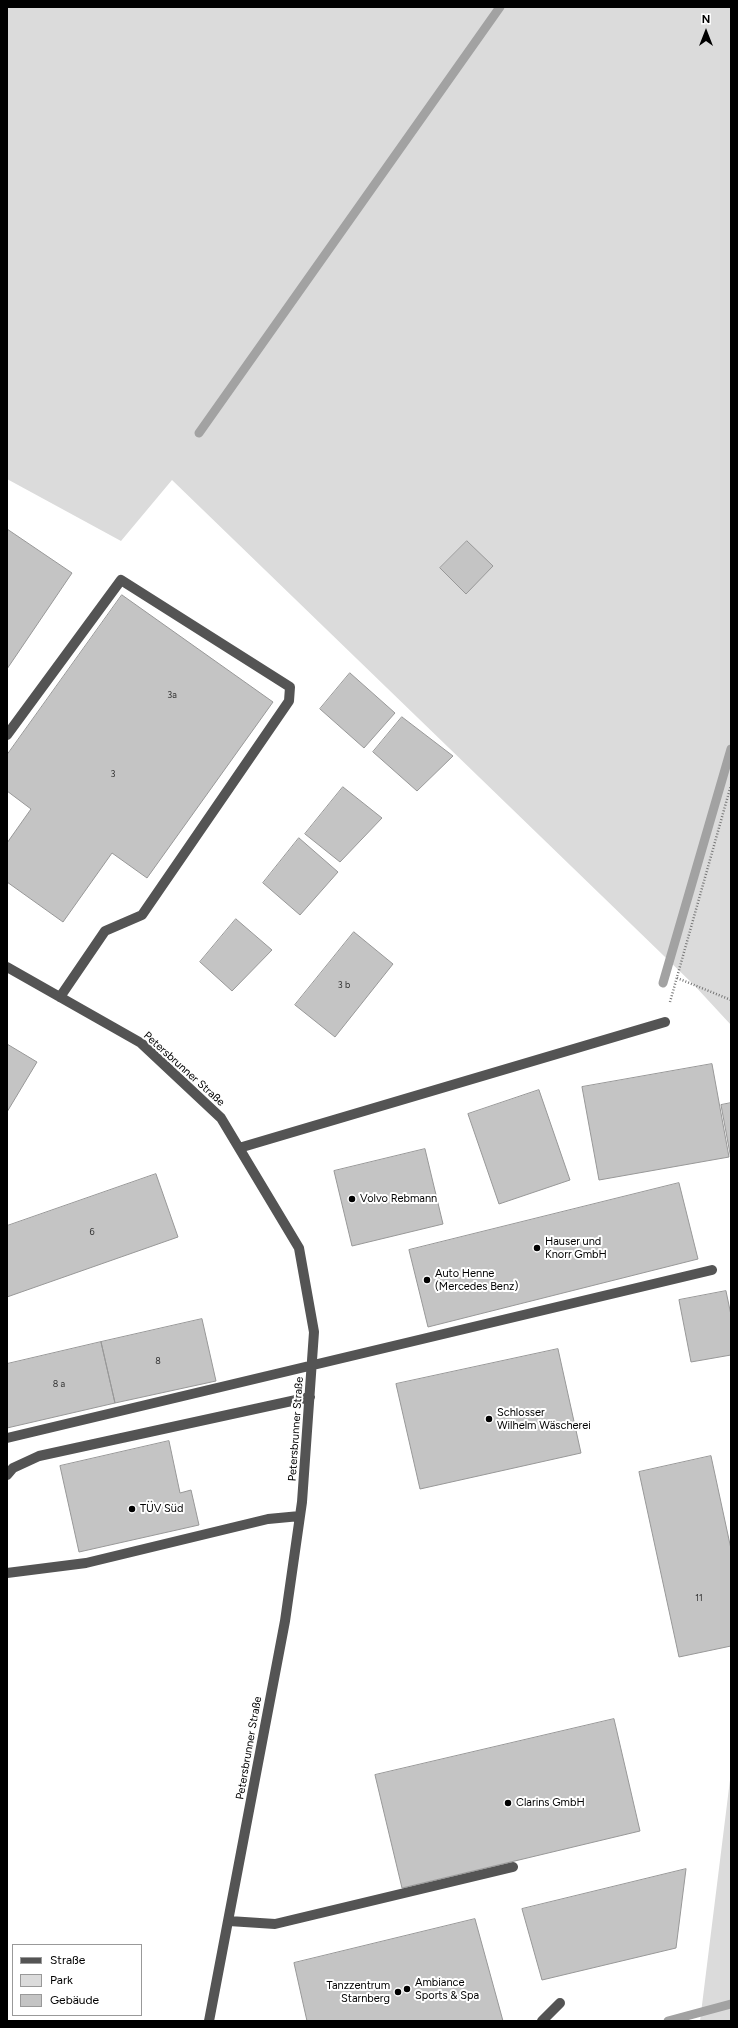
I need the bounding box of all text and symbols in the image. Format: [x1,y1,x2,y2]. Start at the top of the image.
north arrow [686,12,726,52]
text: N [702,13,710,26]
house number: 3a [167,690,177,700]
house number: 3 [111,769,115,779]
house number: 3 b [338,980,350,990]
street label: Petersbrunner Straße [141,1029,227,1109]
place label: Volvo Rebmann [360,1192,437,1206]
marker: Volvo Rebmann [347,1194,357,1204]
house number: 6 [89,1227,95,1237]
place label: Hauser und Knorr GmbH [545,1235,607,1261]
marker: Hauser und Knorr GmbH [532,1243,542,1253]
place label: Auto Henne (Mercedes Benz) [435,1267,518,1293]
marker: Auto Henne (Mercedes Benz) [422,1275,432,1285]
house number: 8 [155,1356,161,1366]
street label: Petersbrunner Straße [286,1376,306,1482]
house number: 8 a [53,1379,65,1389]
place label: Schlosser Wilhelm Wäscherei [497,1406,591,1432]
marker: Schlosser Wilhelm Wäscherei [484,1414,494,1424]
place label: TÜV Süd [140,1502,183,1516]
marker: TÜV Süd [127,1504,137,1514]
house number: 11 [695,1593,703,1603]
street label: Petersbrunner Straße [233,1695,265,1801]
place label: Clarins GmbH [516,1796,585,1810]
marker: Clarins GmbH [503,1798,513,1808]
legend [12,1944,142,2016]
text: Straße [50,1953,85,1967]
text: Park [50,1973,73,1987]
place label: Ambiance Sports & Spa [415,1976,479,2002]
place label: Tanzzentrum Starnberg [327,1979,390,2005]
marker: Ambiance Sports & Spa [402,1984,412,1994]
marker: Tanzzentrum Starnberg [393,1987,403,1997]
text: Gebäude [50,1993,99,2007]

